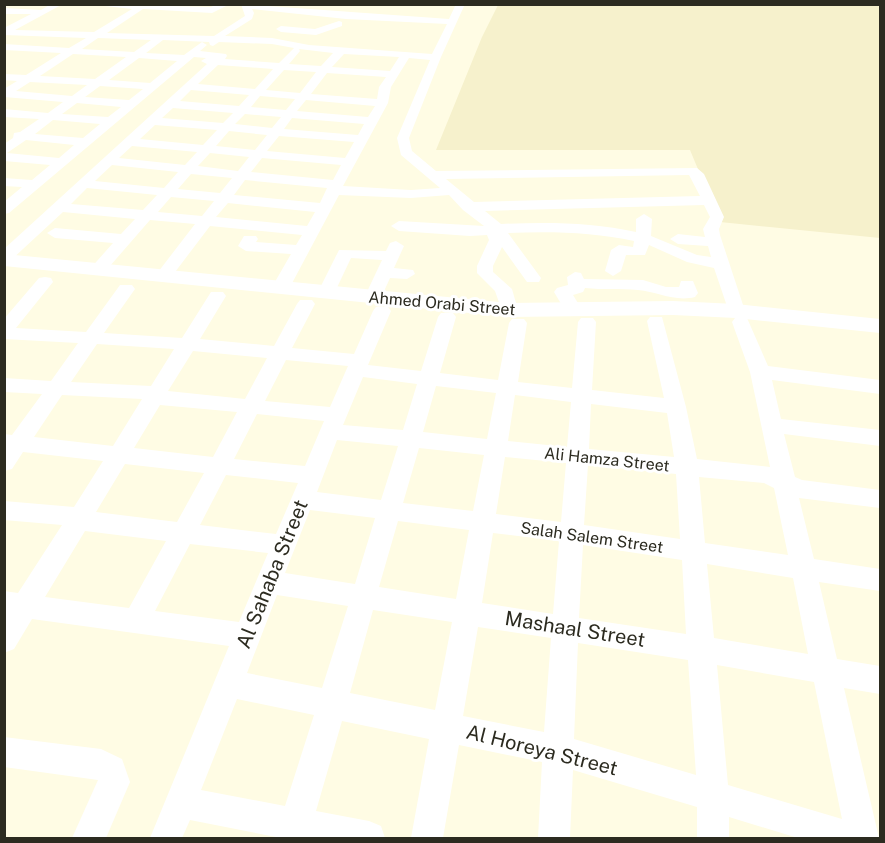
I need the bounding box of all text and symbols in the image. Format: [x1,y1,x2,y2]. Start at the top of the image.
street label: Ahmed Orabi Street [368,288,516,319]
street label: Ali Hamza Street [543,443,671,476]
street label: Al Sahaba Street [231,496,313,652]
street label: Salah Salem Street [519,518,664,557]
street label: Mashaal Street [503,606,647,652]
street label: Al Horeya Street [464,720,620,780]

